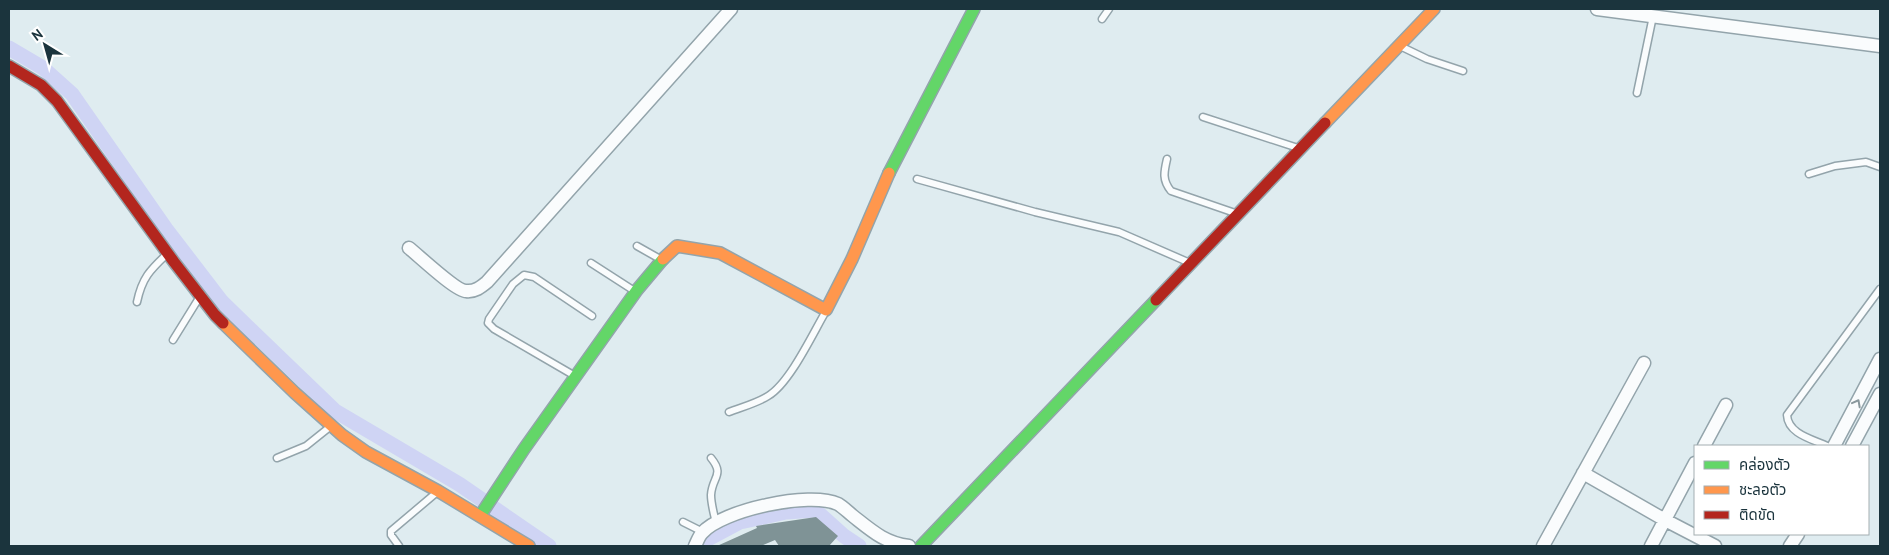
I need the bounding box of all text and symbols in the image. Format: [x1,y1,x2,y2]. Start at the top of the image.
north arrow [20,20,70,70]
text: N [28,25,46,45]
one-way arrow [1850,400,1860,409]
legend [1694,445,1869,535]
text: คล่องตัว [1739,455,1790,474]
text: ชะลอตัว [1739,480,1786,499]
text: ติดขัด [1739,505,1775,524]

